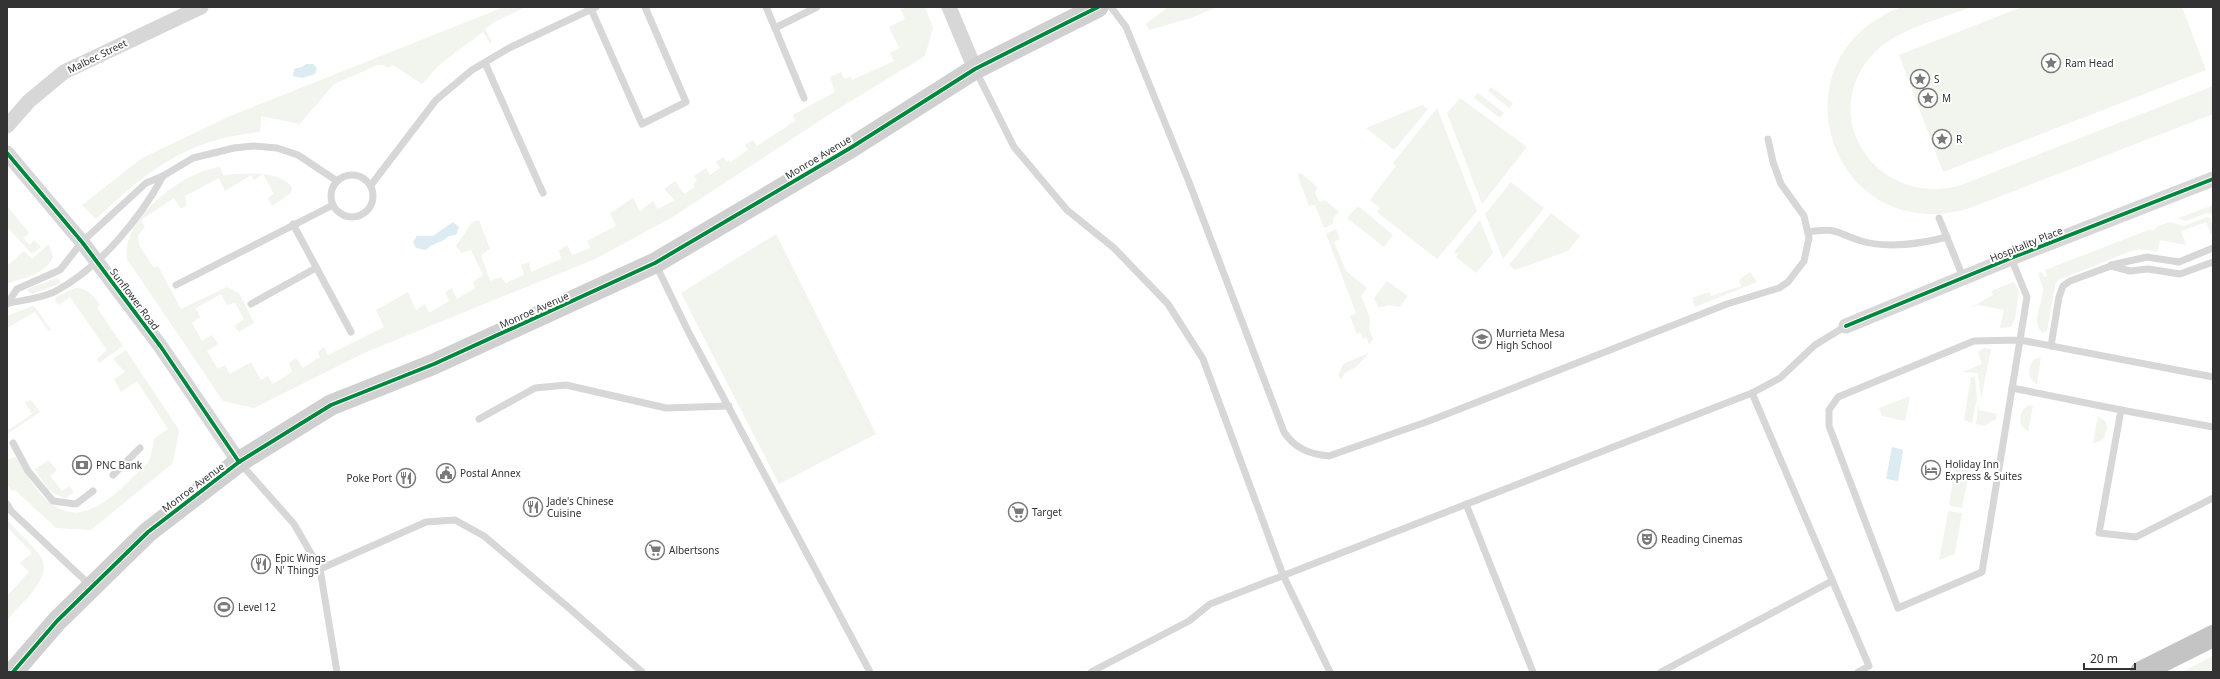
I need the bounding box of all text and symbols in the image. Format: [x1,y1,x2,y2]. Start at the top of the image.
street label: Malbec Street [65,35,129,76]
place icon: Ram Head [2040,52,2062,74]
place label: Ram Head [2065,56,2114,70]
place icon: S [1909,68,1931,90]
place label: S [1934,72,1940,86]
place icon: M [1917,87,1939,109]
place label: M [1942,91,1951,105]
place icon: R [1931,128,1953,150]
street label: Monroe Avenue [782,132,854,182]
place label: R [1956,132,1963,146]
street label: Hospitality Place [1988,223,2065,265]
street label: Sunflower Road [107,265,163,333]
street label: Monroe Avenue [497,288,571,332]
place label: Murrieta Mesa High School [1496,326,1565,352]
school or university icon: Murrieta Mesa High School [1471,328,1493,350]
bank icon: PNC Bank [71,454,93,476]
place label: Holiday Inn Express & Suites [1945,457,2022,483]
place label: PNC Bank [96,458,143,472]
street label: Monroe Avenue [159,459,227,515]
hotel icon: Holiday Inn Express & Suites [1920,459,1942,481]
public building icon: Postal Annex [435,462,457,484]
place label: Postal Annex [460,466,521,480]
restaurant icon: Poke Port [395,467,417,489]
place label: Poke Port [346,471,392,485]
place label: Jade's Chinese Cuisine [546,494,614,520]
restaurant icon: Jade's Chinese Cuisine [522,496,544,518]
supermarket icon: Target [1007,501,1029,523]
place label: Target [1032,505,1062,519]
theatre icon: Reading Cinemas [1636,528,1658,550]
place label: Reading Cinemas [1661,532,1743,546]
supermarket icon: Albertsons [644,539,666,561]
place label: Albertsons [669,543,720,557]
place label: Epic Wings N' Things [275,551,326,577]
restaurant icon: Epic Wings N' Things [250,553,272,575]
sports icon: Level 12 [213,596,235,618]
place label: Level 12 [238,600,276,614]
scale bar [2084,645,2135,671]
text: 20 m [2090,650,2118,667]

